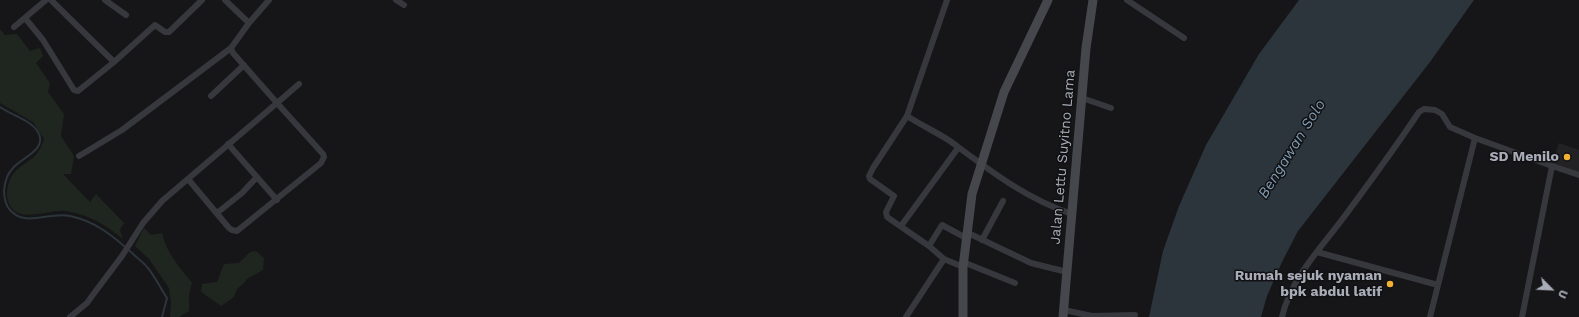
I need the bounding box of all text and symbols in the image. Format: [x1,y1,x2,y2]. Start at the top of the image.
street label: Jalan Lettu Suyitno Lama [1047,69,1079,245]
water label: Bengawan Solo [1254,96,1330,202]
place label: SD Menilo [1489,149,1559,165]
marker: SD Menilo [1562,152,1572,162]
place label: Rumah sejuk nyaman bpk abdul latif [1235,268,1382,300]
north arrow [1531,269,1571,309]
marker: Rumah sejuk nyaman bpk abdul latif [1385,279,1395,289]
text: U [1555,288,1570,300]

